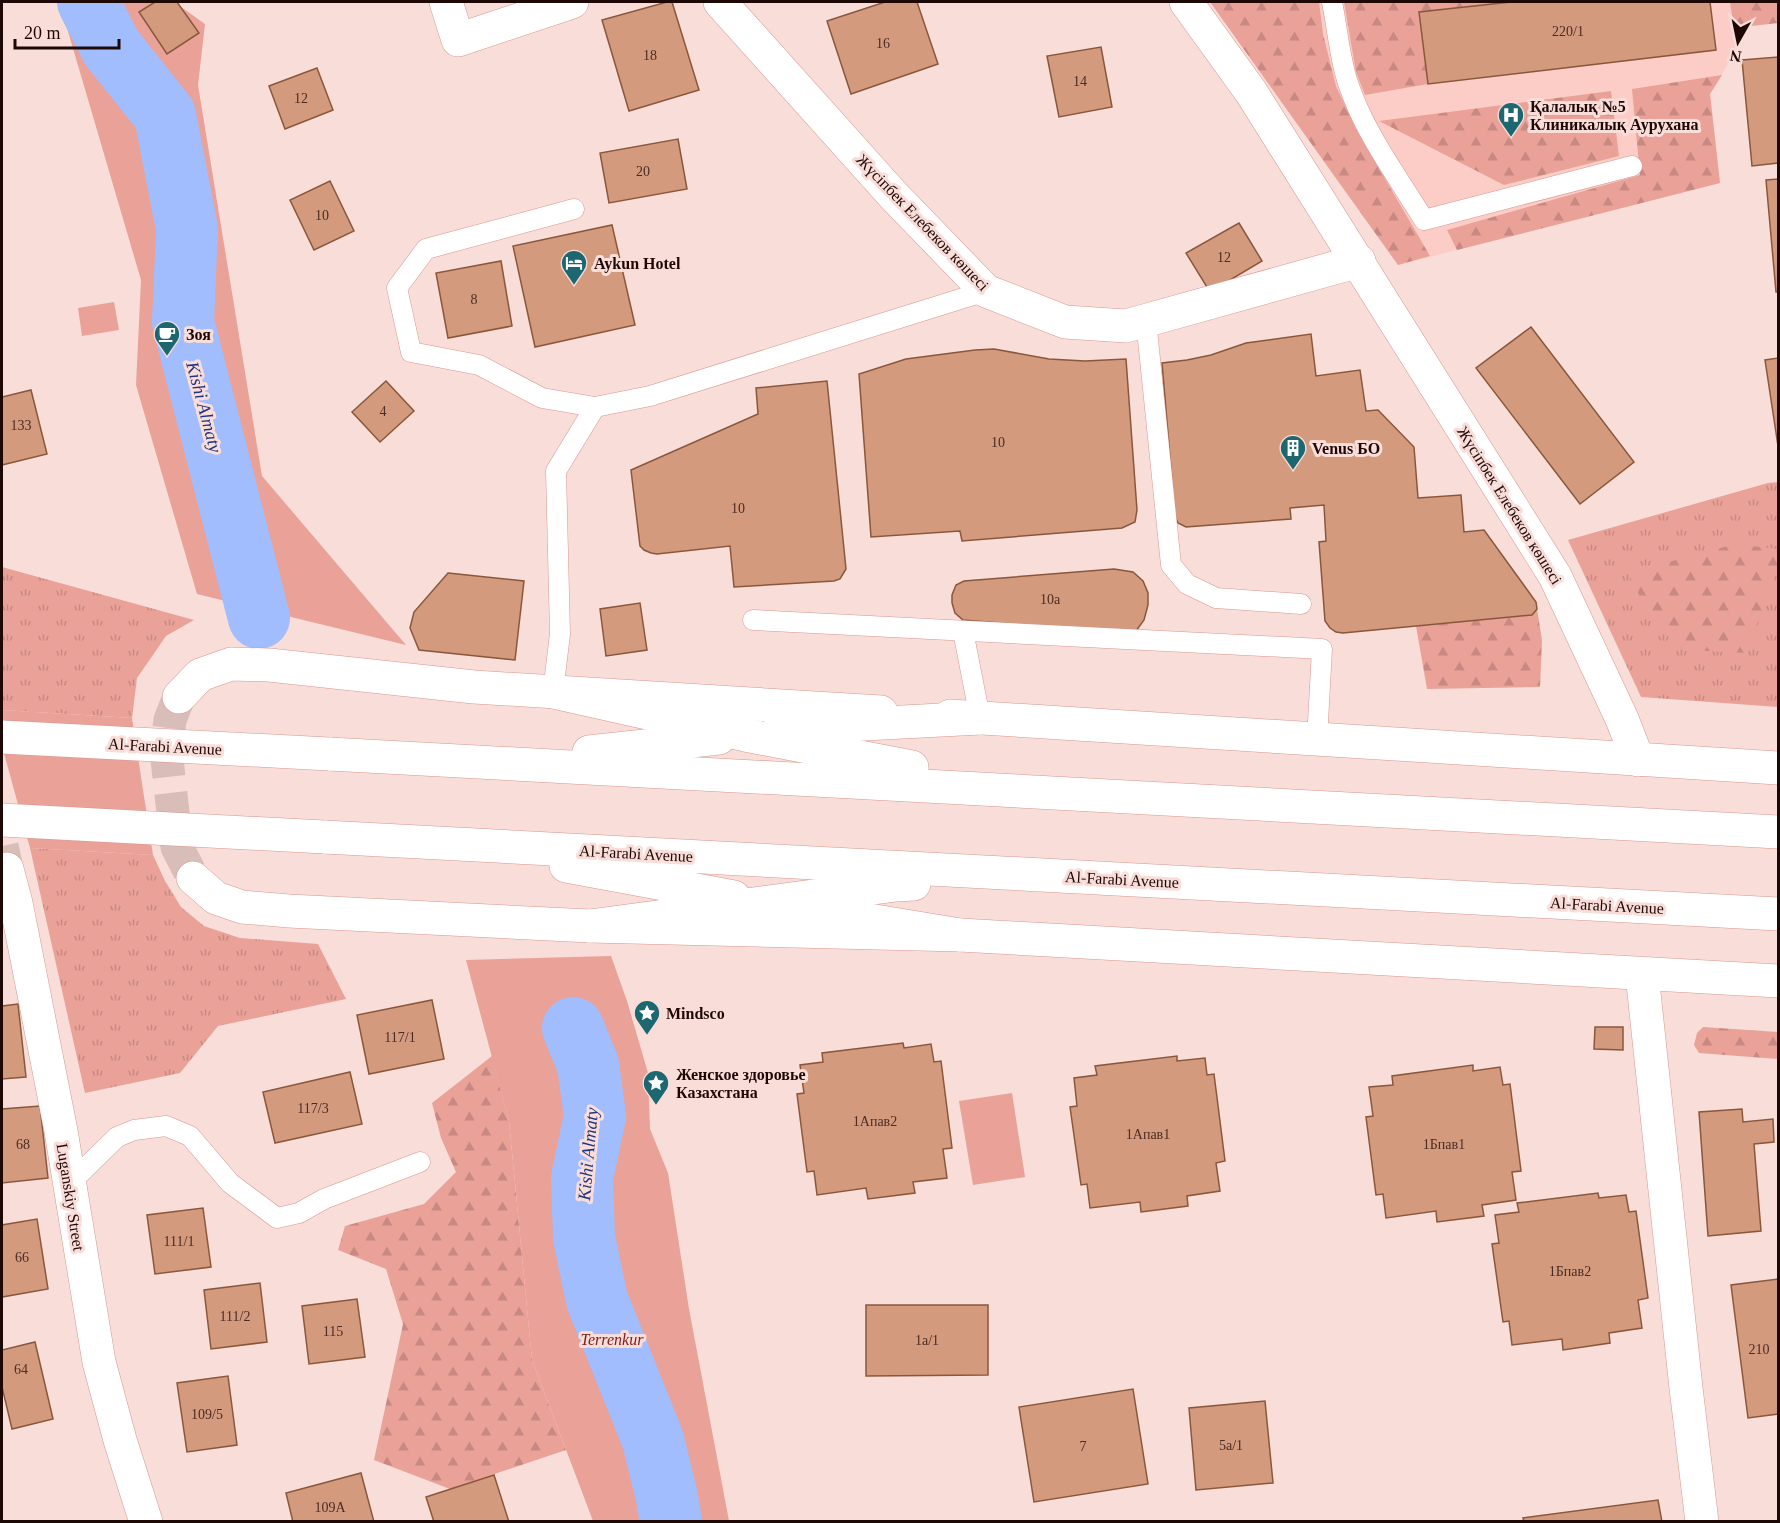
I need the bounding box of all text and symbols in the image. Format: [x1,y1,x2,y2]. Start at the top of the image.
scale bar [15,12,118,50]
north arrow [1708,12,1768,72]
text: 20 m [24,23,61,43]
house number: 220/1 [1552,24,1584,39]
house number: 16 [876,36,890,51]
text: N [1728,47,1743,66]
house number: 18 [643,48,657,63]
house number: 14 [1073,74,1087,89]
house number: 12 [294,91,308,106]
place label: Қалалық №5 Клиникалық Аурухана [1530,98,1699,134]
hospital icon: Қалалық №5 Клиникалық Аурухана [1496,100,1526,138]
street label: Жүсіпбек Елебеков көшесі [852,151,993,295]
house number: 20 [636,164,650,179]
house number: 10 [315,208,329,223]
hotel icon: Aykun Hotel [559,248,589,286]
house number: 12 [1217,250,1231,265]
place label: Aykun Hotel [594,255,681,273]
house number: 8 [471,292,478,307]
cafe icon: Зоя [152,319,182,357]
place label: Зоя [186,326,211,343]
water label: Kіshі Almaty [182,358,226,455]
house number: 4 [380,404,387,419]
house number: 133 [11,418,32,433]
street label: Жүсіпбек Елебеков көшесі [1453,423,1566,588]
building icon: Venus БО [1278,433,1308,471]
house number: 10 [991,435,1005,450]
place label: Venus БО [1312,440,1380,457]
house number: 10 [731,501,745,516]
house number: 10а [1040,592,1061,607]
street label: Al-Farabi Avenue [108,735,222,758]
street label: Al-Farabi Avenue [579,842,693,865]
street label: Al-Farabi Avenue [1065,868,1179,891]
street label: Al-Farabi Avenue [1550,894,1664,917]
place icon: Mindsco [632,998,662,1036]
place label: Mindsco [666,1005,725,1022]
house number: 117/1 [384,1030,416,1045]
place label: Женское здоровье Казахстана [676,1066,805,1101]
place icon: Женское здоровье Казахстана [641,1068,671,1106]
house number: 117/3 [297,1101,329,1116]
water label: Kіshі Almaty [574,1107,602,1202]
house number: 1Апав2 [853,1114,897,1129]
house number: 1Апав1 [1126,1127,1170,1142]
house number: 68 [16,1137,30,1152]
house number: 1Бпав1 [1423,1137,1465,1152]
street label: Luganskiy Street [53,1142,88,1253]
house number: 111/1 [164,1234,194,1249]
house number: 66 [15,1250,29,1265]
house number: 1Бпав2 [1549,1264,1591,1279]
house number: 111/2 [220,1309,250,1324]
house number: 115 [323,1324,343,1339]
park label: Terrenkur [581,1331,644,1348]
house number: 1а/1 [915,1333,939,1348]
house number: 210 [1749,1342,1770,1357]
house number: 64 [14,1362,28,1377]
house number: 109/5 [191,1407,223,1422]
house number: 5а/1 [1219,1438,1243,1453]
house number: 7 [1080,1439,1087,1454]
house number: 109А [314,1500,346,1515]

